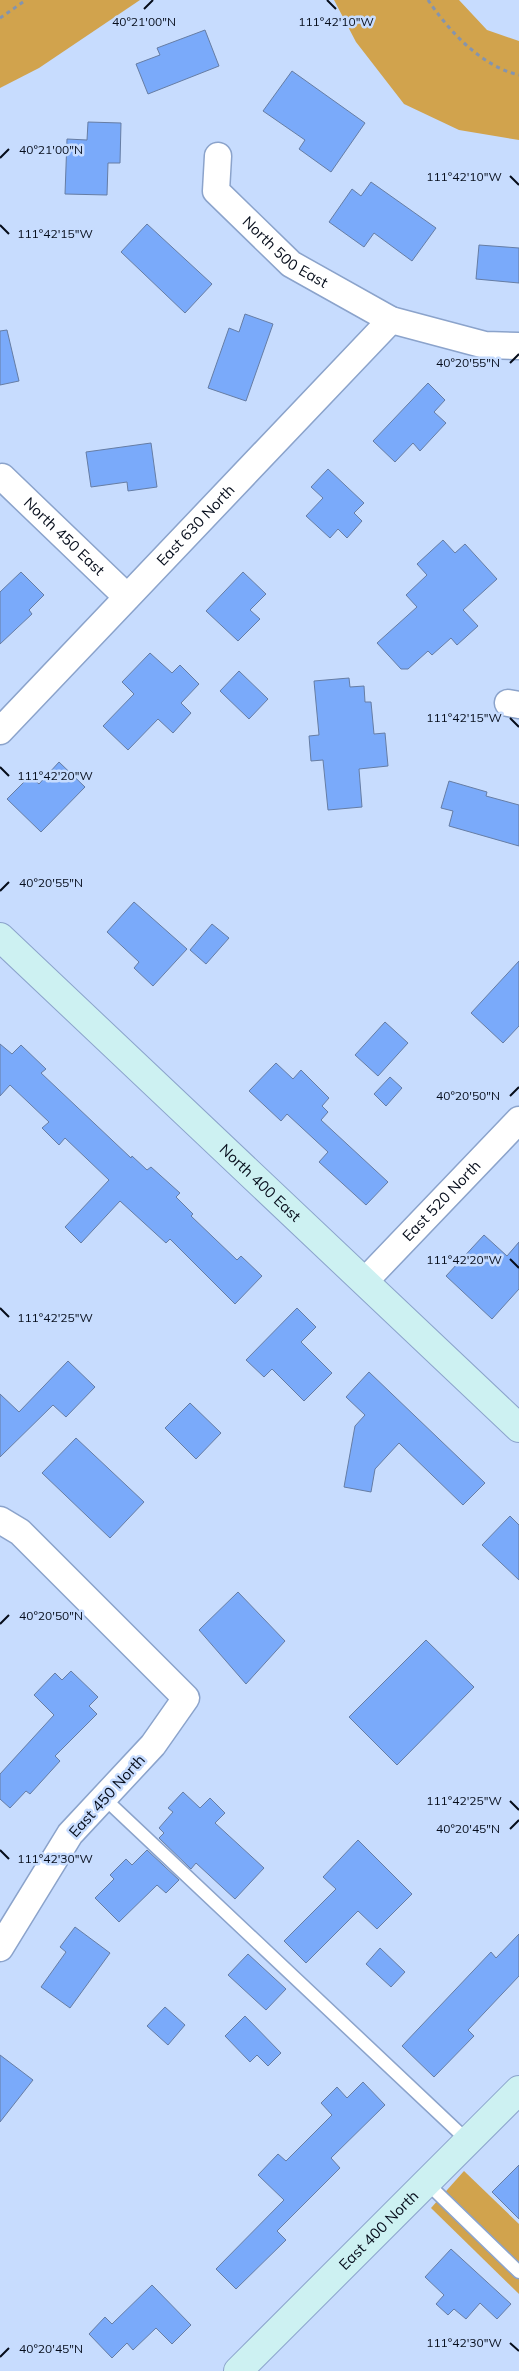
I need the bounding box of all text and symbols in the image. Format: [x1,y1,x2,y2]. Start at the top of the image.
text: 40°21'00"N [112,14,176,29]
text: 111°42'10"W [298,14,374,29]
text: 40°21'00"N [19,142,83,157]
text: 111°42'10"W [426,169,502,184]
street label: North 500 East [239,212,331,292]
text: 111°42'15"W [17,226,93,241]
text: 40°20'55"N [436,355,500,370]
street label: East 630 North [152,480,238,569]
street label: North 450 East [20,493,109,579]
text: 111°42'15"W [426,710,502,725]
text: 111°42'20"W [17,768,93,783]
text: 40°20'55"N [19,875,83,890]
text: 40°20'50"N [436,1088,500,1103]
street label: North 400 East [216,1140,305,1226]
street label: East 520 North [398,1156,485,1245]
text: 111°42'20"W [426,1252,502,1267]
text: 111°42'25"W [17,1310,93,1325]
text: 40°20'50"N [19,1608,83,1623]
street label: East 450 North [65,1750,149,1841]
text: 111°42'25"W [426,1793,502,1808]
text: 40°20'45"N [436,1821,500,1836]
text: 111°42'30"W [17,1851,93,1866]
street label: East 400 North [335,2186,422,2274]
text: 111°42'30"W [426,2335,502,2350]
text: 40°20'45"N [19,2341,83,2356]

